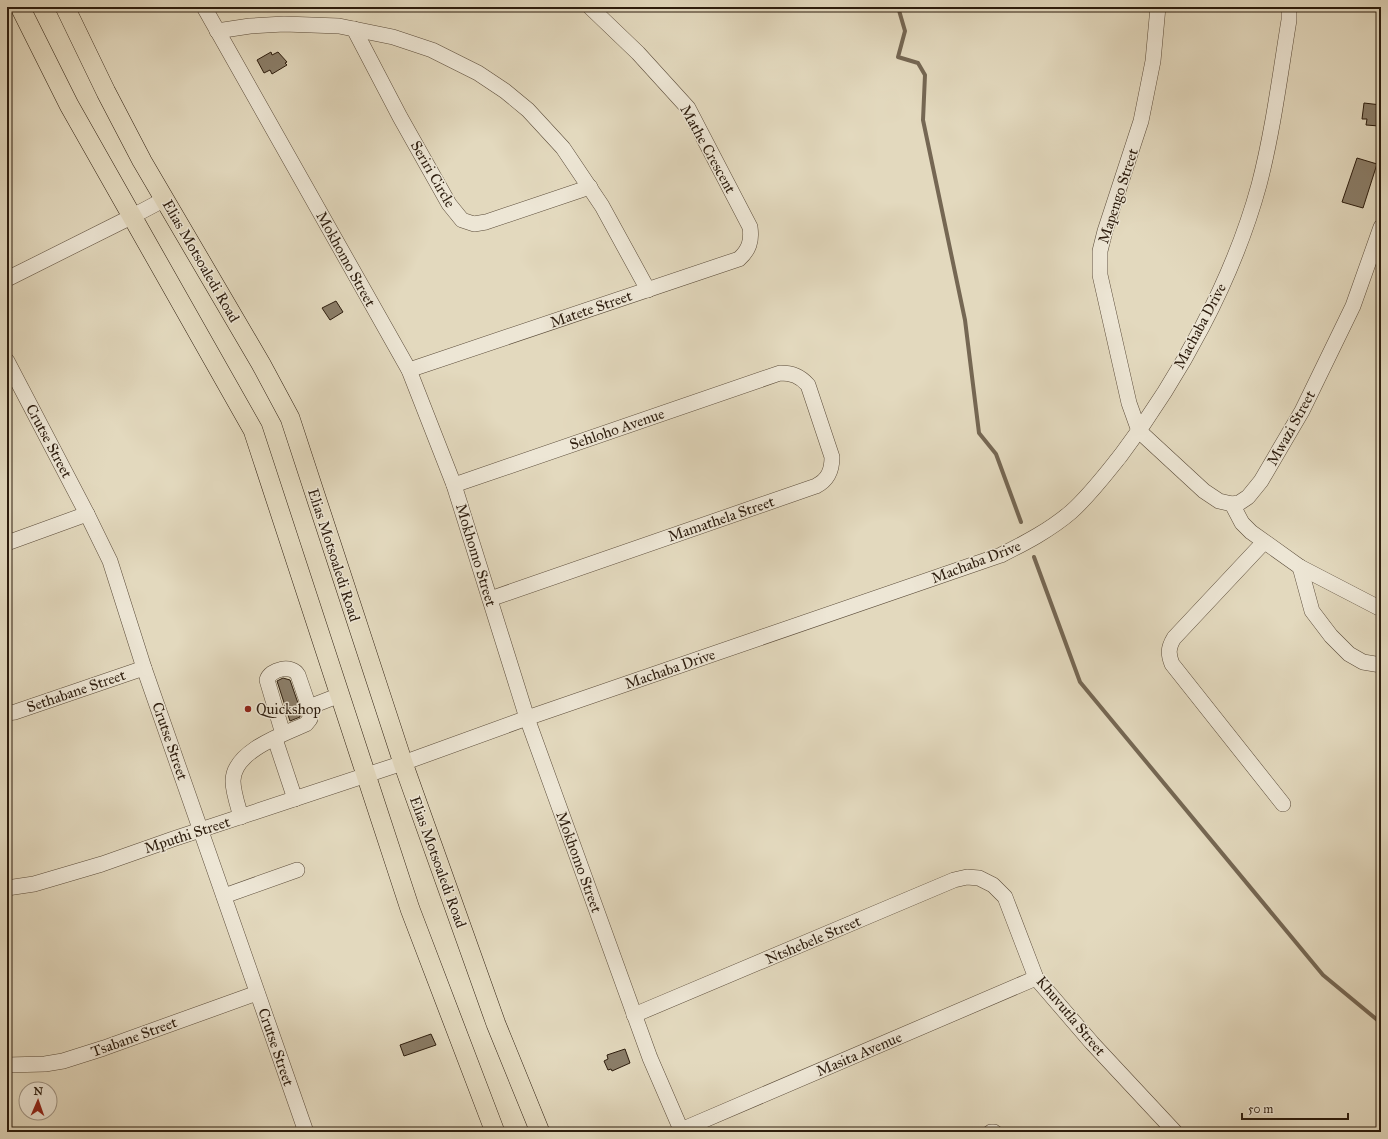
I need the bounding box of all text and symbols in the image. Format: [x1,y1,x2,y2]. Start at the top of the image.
street label: Mathe Crescent [676,102,740,197]
street label: Seriri Circle [407,137,459,211]
street label: Mapengo Street [1094,146,1142,246]
street label: Elias Motsoaledi Road [159,196,244,326]
street label: Mokhomo Street [312,208,380,311]
street label: Machaba Drive [1170,280,1230,372]
street label: Matete Street [548,286,635,331]
street label: Mwazi Street [1263,387,1319,469]
street label: Crutse Street [22,401,76,482]
street label: Sehloho Avenue [567,404,667,454]
street label: Elias Motsoaledi Road [304,486,364,624]
street label: Mamathela Street [665,492,777,546]
street label: Mokhomo Street [452,501,500,609]
street label: Machaba Drive [929,537,1023,587]
street label: Machaba Drive [622,645,718,693]
street label: Sethabane Street [24,665,128,716]
street label: Crutse Street [148,700,192,783]
place label: Quickshop [256,700,321,718]
marker: Quickshop [243,704,253,714]
street label: Elias Motsoaledi Road [406,794,470,931]
street label: Mokhomo Street [552,809,606,916]
street label: Mputhi Street [142,812,233,857]
street label: Ntshebele Street [763,912,864,968]
street label: Khuvutla Street [1033,973,1110,1060]
street label: Crutse Street [254,1006,298,1089]
street label: Tsabane Street [89,1013,180,1061]
street label: Masita Avenue [813,1028,905,1080]
north arrow [18,1081,58,1121]
text: N [33,1085,44,1098]
scale bar [1242,1095,1348,1121]
text: 50 m [1248,1102,1273,1116]

